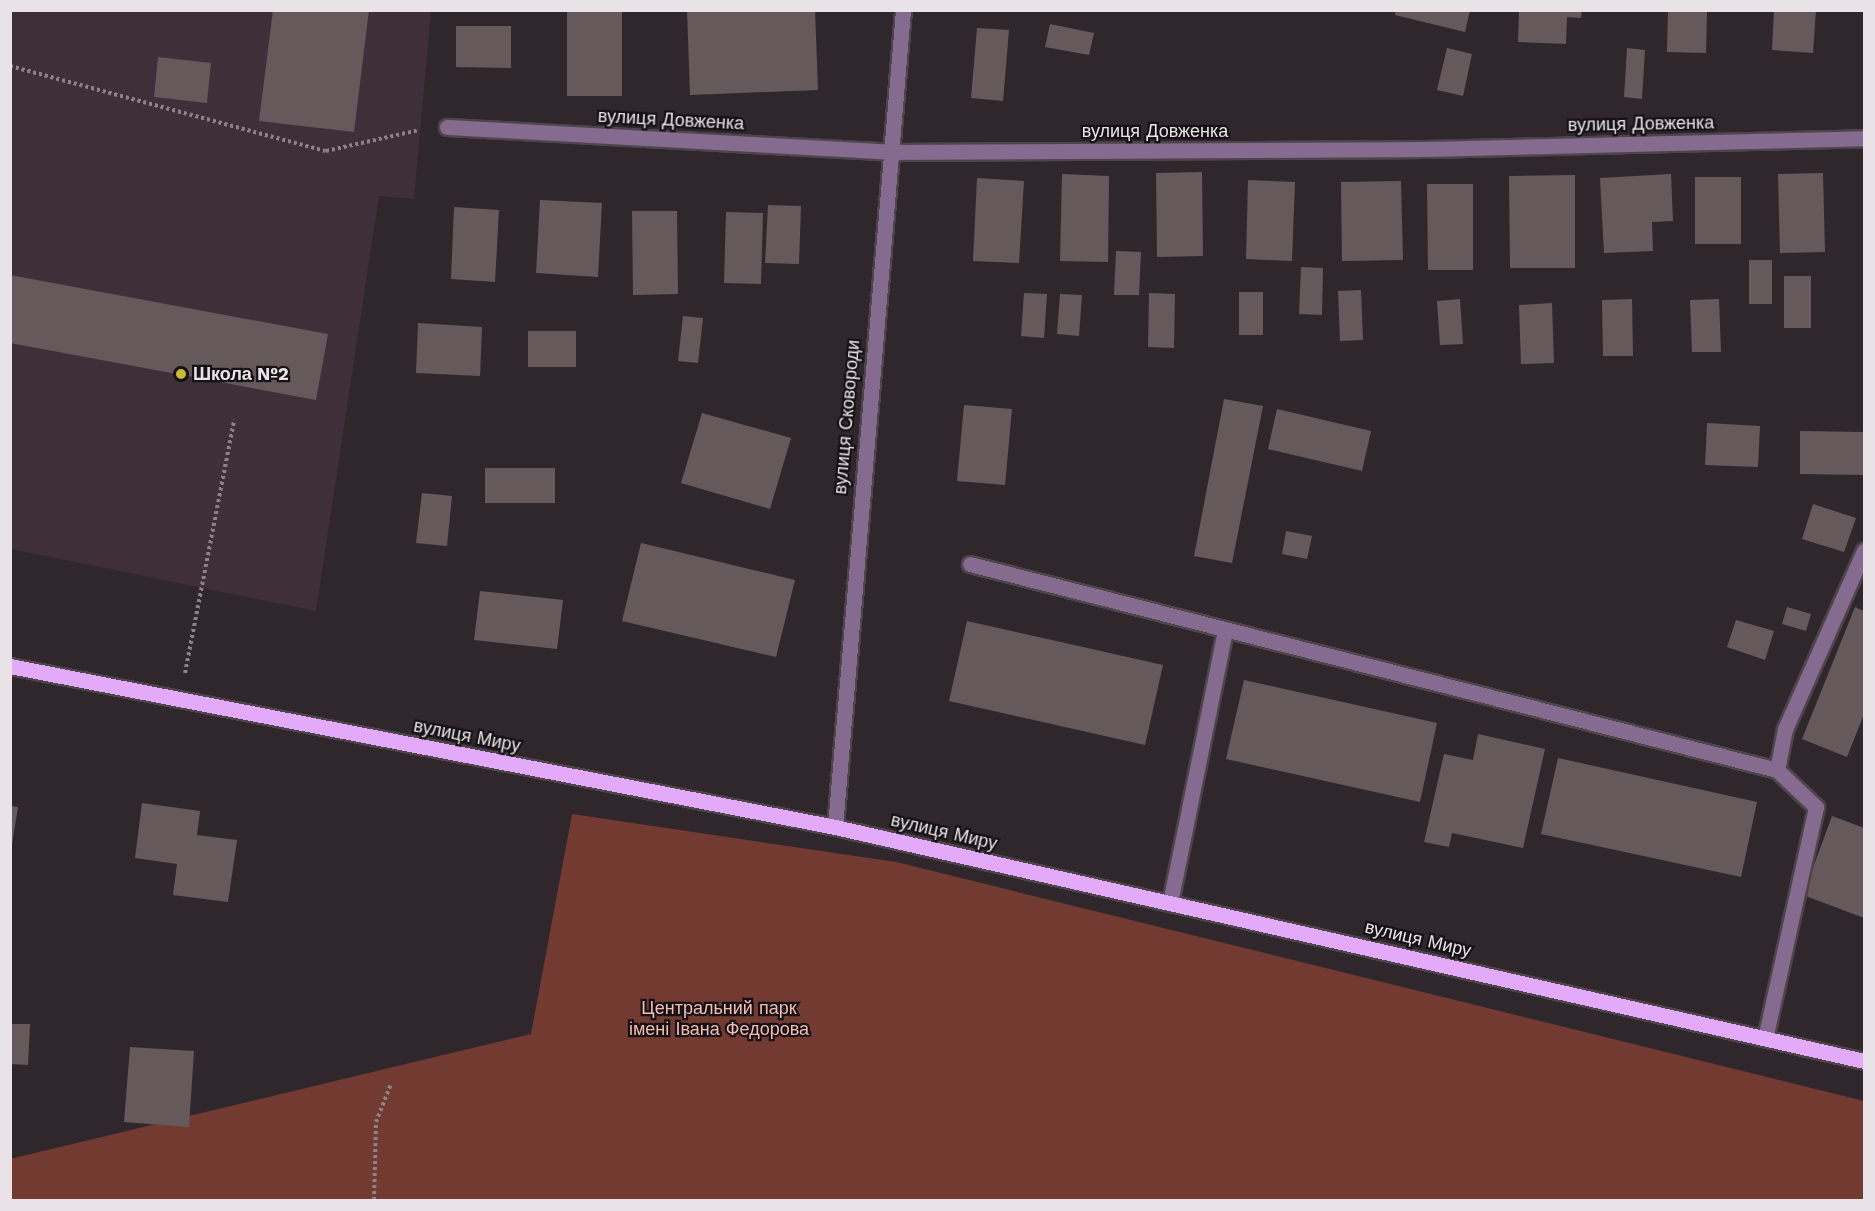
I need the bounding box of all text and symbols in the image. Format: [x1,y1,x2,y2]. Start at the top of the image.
street label: вулиця Довженка [597,105,745,135]
street label: вулиця Довженка [1568,112,1714,136]
street label: вулиця Довженка [1082,120,1228,142]
street label: вулиця Сковороди [829,339,865,495]
place label: Школа №2 [193,363,289,385]
marker: Школа №2 [174,367,188,381]
street label: вулиця Миру [412,715,522,757]
street label: вулиця Миру [889,809,999,855]
street label: вулиця Миру [1363,916,1473,962]
park label: Центральний парк імені Івана Федорова [629,998,809,1040]

